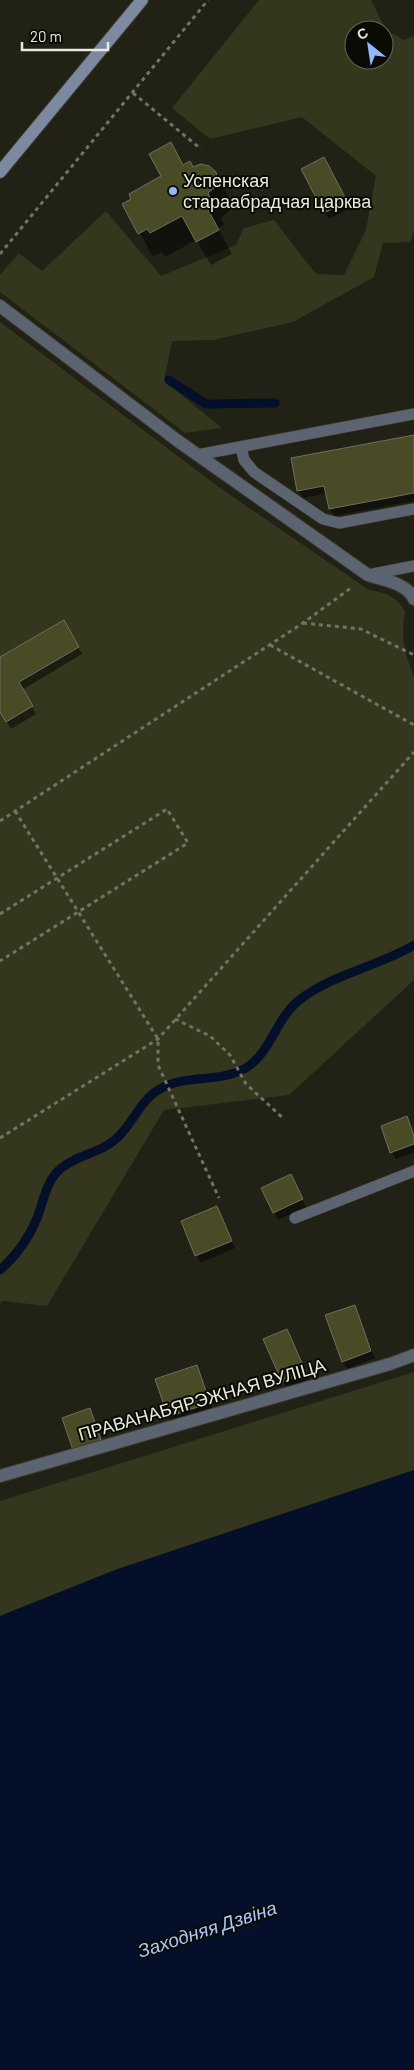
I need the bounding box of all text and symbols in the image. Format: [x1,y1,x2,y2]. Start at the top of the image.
scale bar [22,20,109,52]
north arrow [344,20,394,70]
text: С [354,23,371,43]
text: 20 m [30,27,62,45]
place label: Успенская стараабрадчая царква [183,169,372,212]
marker: Успенская стараабрадчая царква [167,185,179,197]
street label: ПРАВАНАБЯРЭЖНАЯ ВУЛІЦА [76,1353,328,1445]
water label: Заходняя Дзвіна [134,1895,279,1962]

